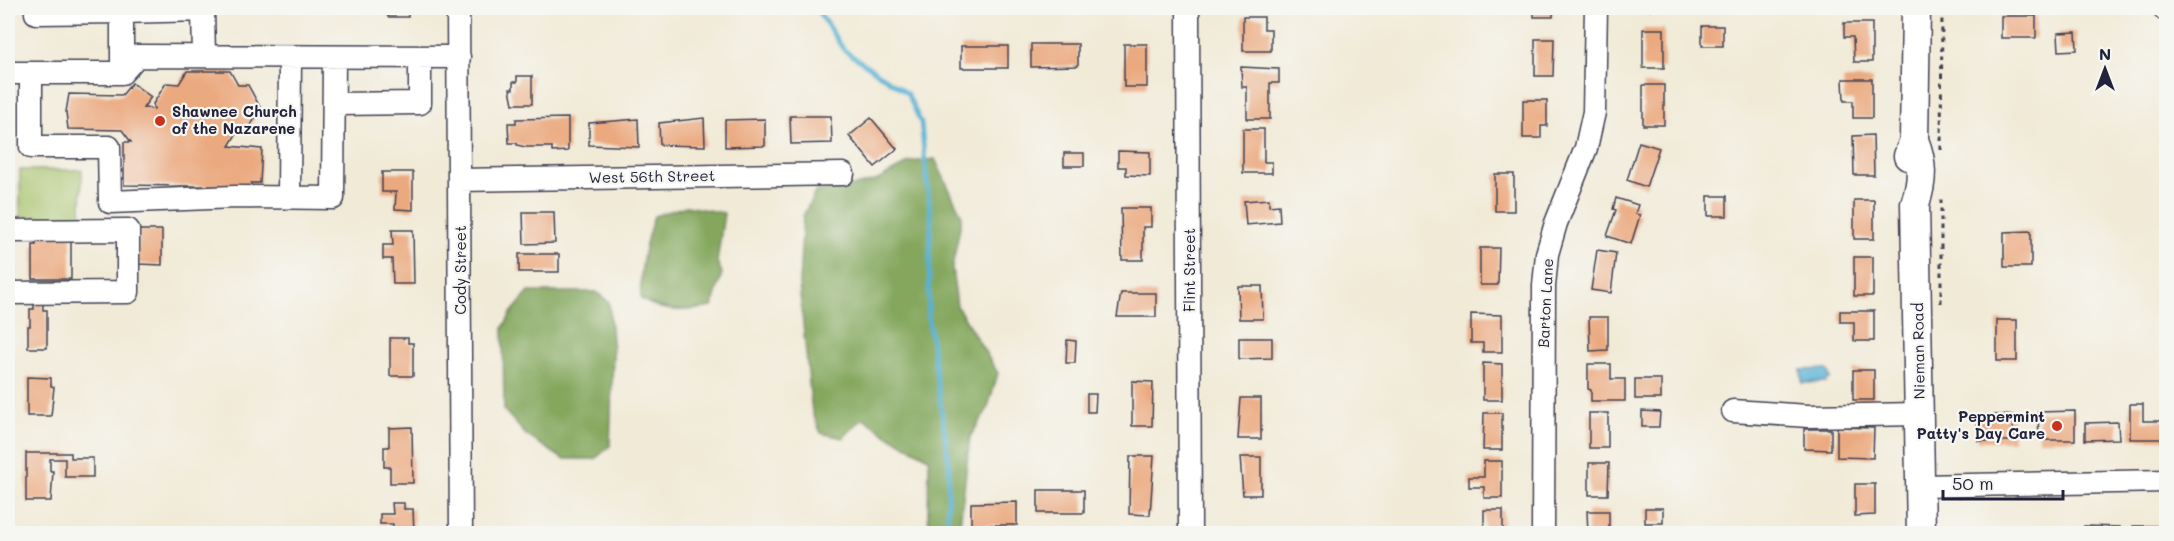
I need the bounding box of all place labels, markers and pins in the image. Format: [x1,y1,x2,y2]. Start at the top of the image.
place label: Shawnee Church of the Nazarene [172,101,297,138]
marker: Shawnee Church of the Nazarene [153,114,167,128]
place label: Peppermint Patty's Day Care [1917,406,2045,443]
marker: Peppermint Patty's Day Care [2050,419,2064,433]

